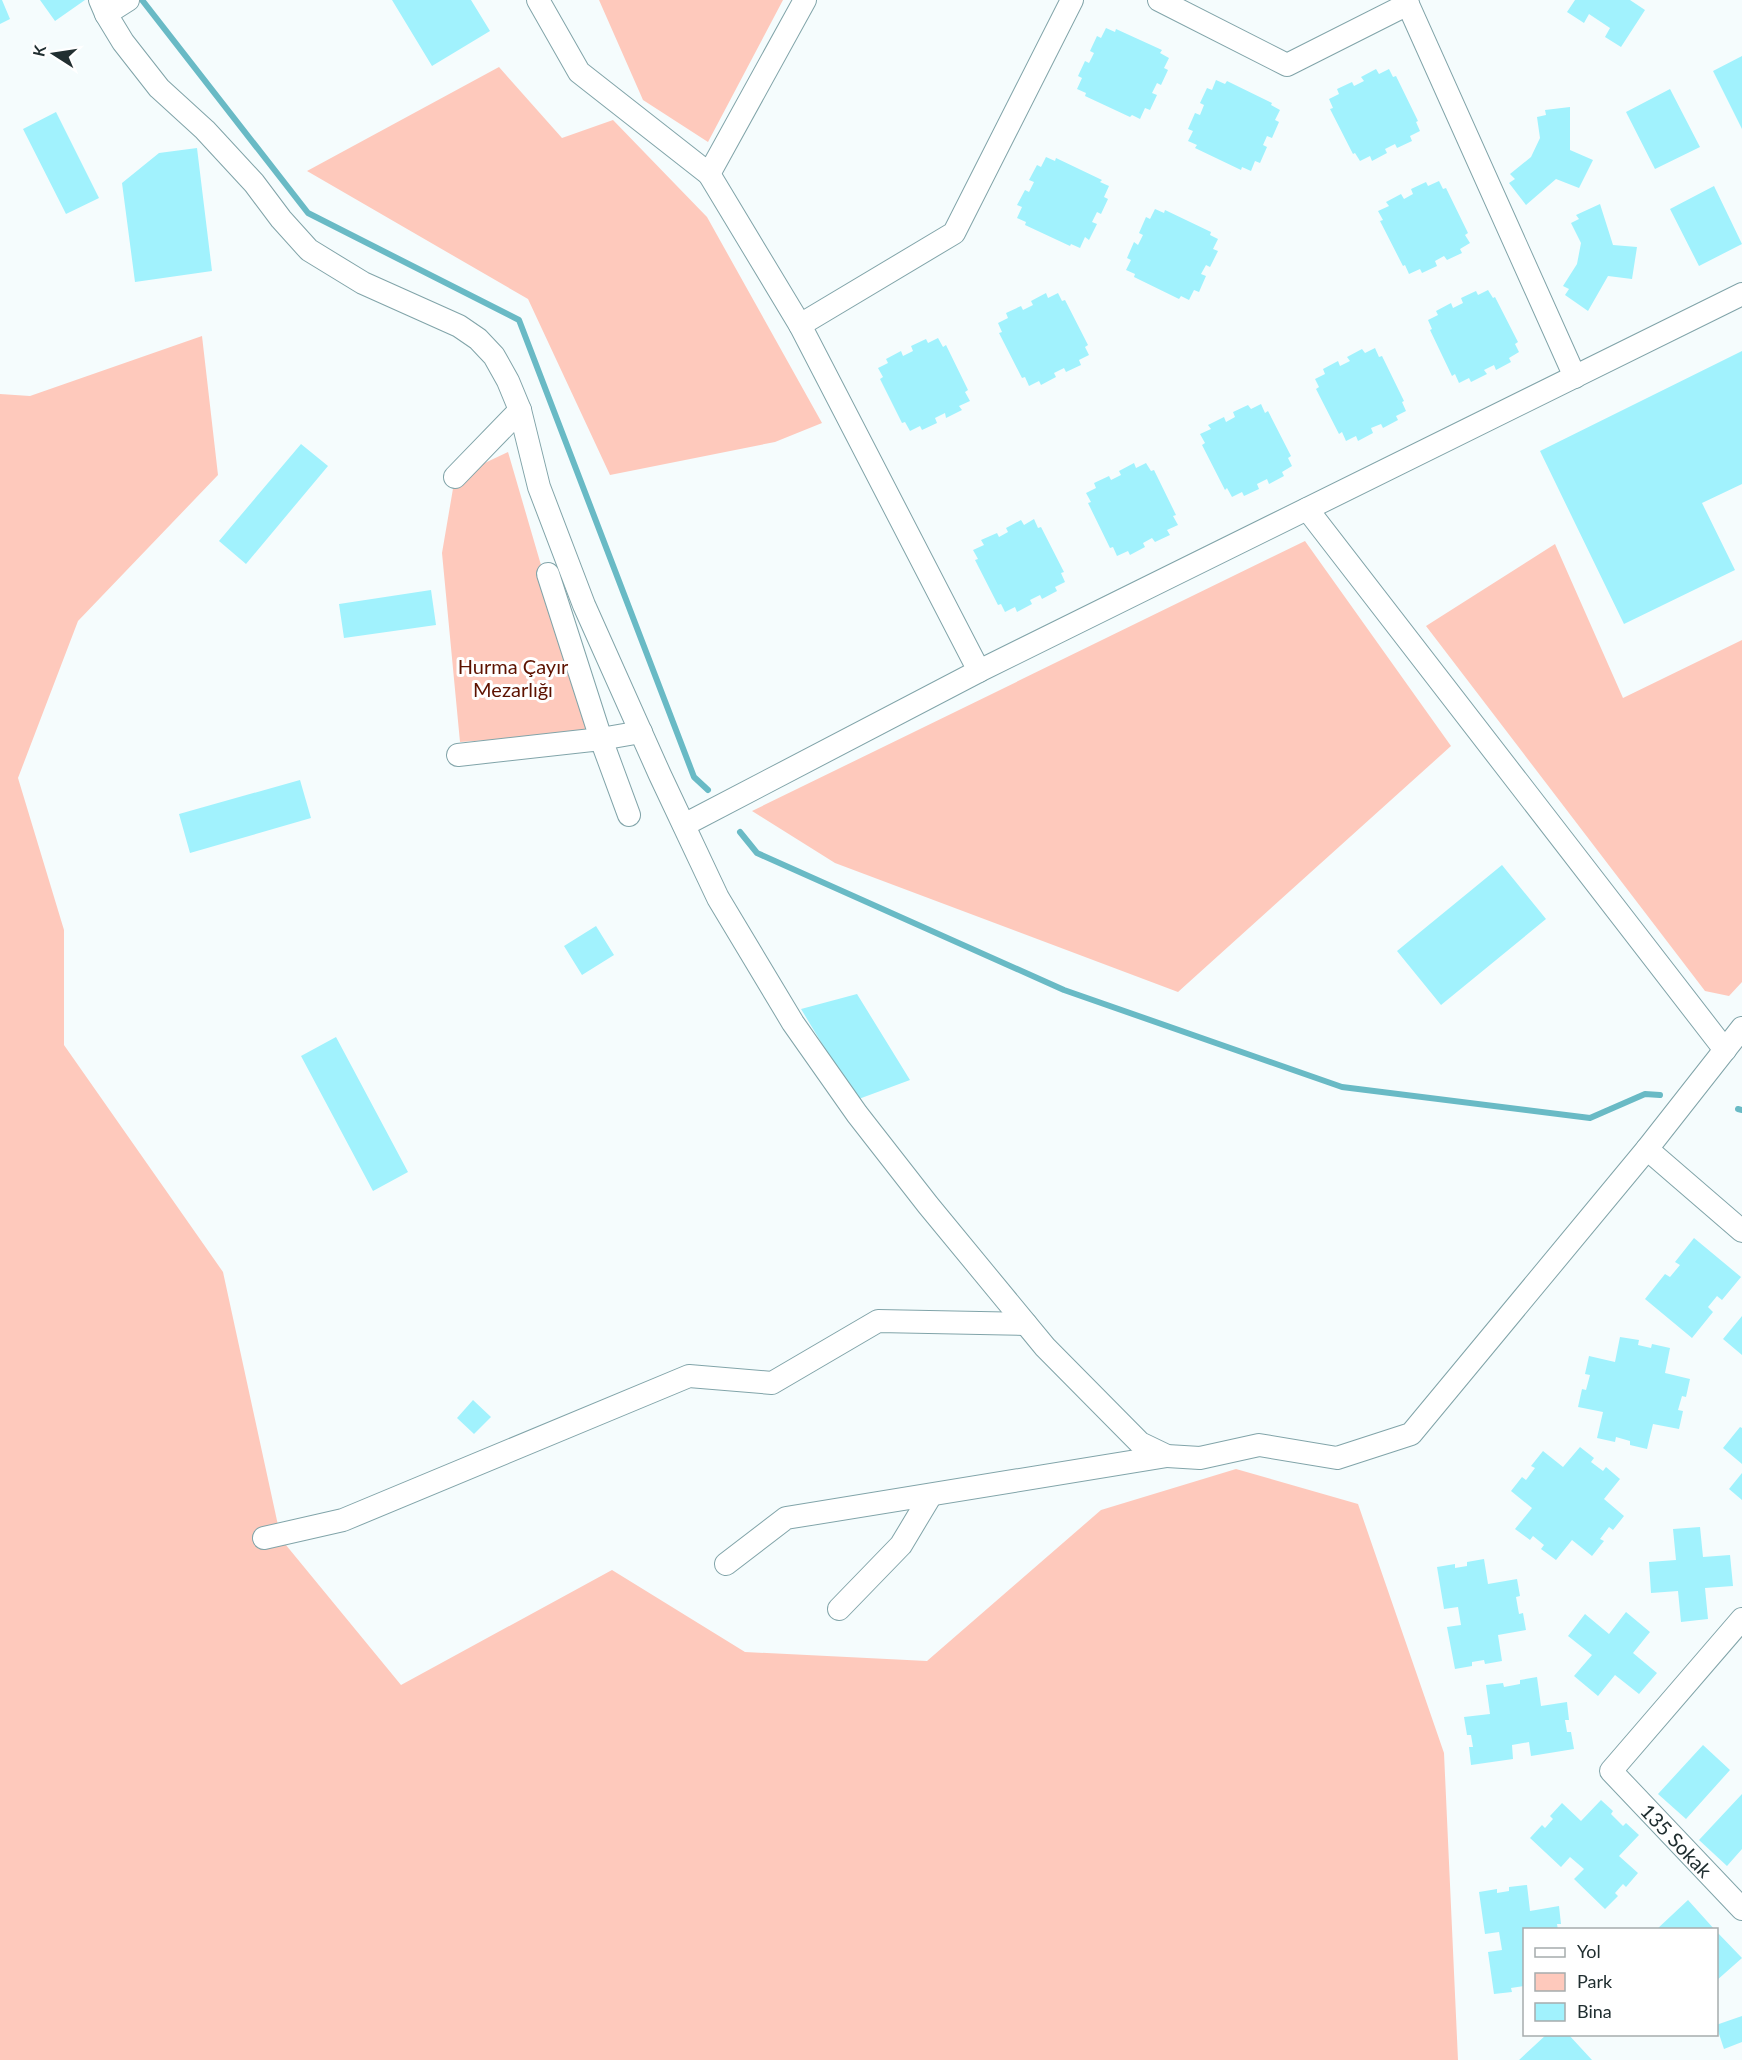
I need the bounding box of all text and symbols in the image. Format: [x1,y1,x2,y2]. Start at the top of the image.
north arrow [24,24,84,84]
text: K [28,42,49,58]
park label: Hurma Çayır Mezarlığı [458,654,569,701]
street label: 135 Sokak [1636,1798,1718,1883]
legend [1523,1928,1718,2036]
text: Yol [1577,1940,1601,1962]
text: Park [1577,1970,1613,1992]
text: Bina [1577,2000,1612,2022]

